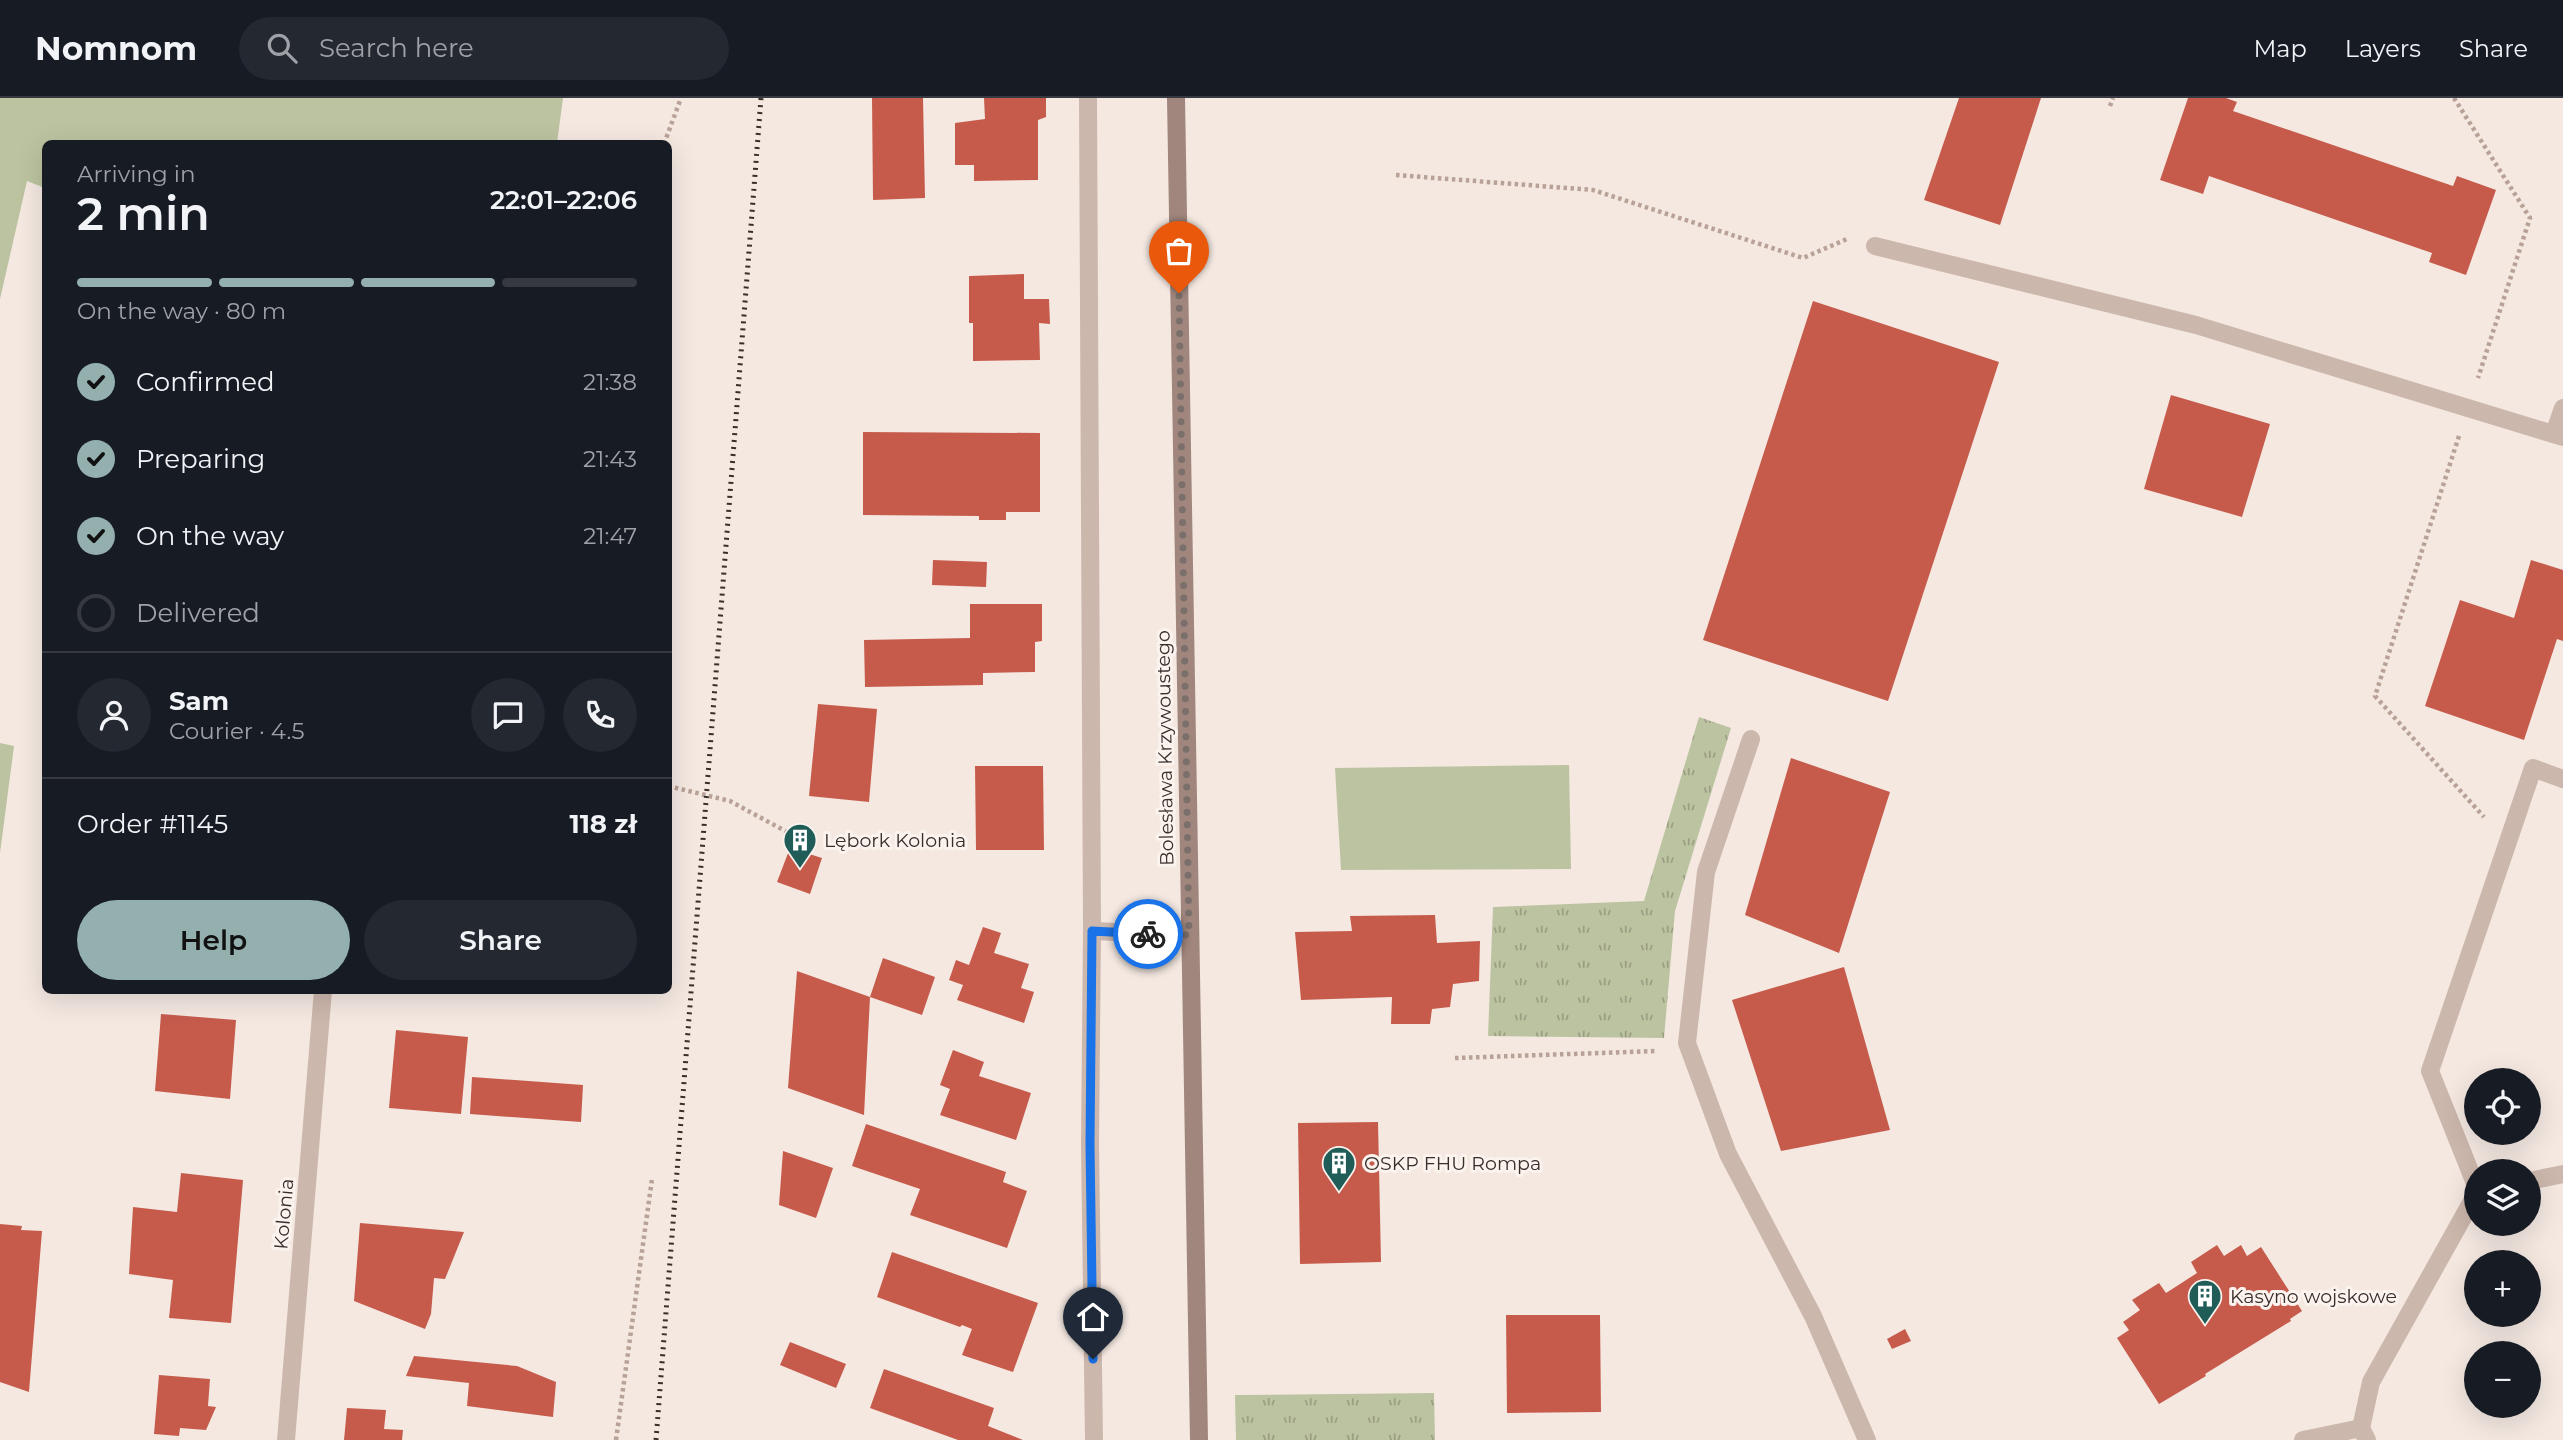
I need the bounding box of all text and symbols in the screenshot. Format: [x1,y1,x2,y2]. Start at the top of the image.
search box [239,17,729,80]
text: Nomnom [35,28,197,68]
icon: search [263,29,301,67]
text: Search here [319,32,474,64]
text: Map [2253,34,2307,63]
text: Layers [2345,34,2421,63]
text: Share [2459,34,2528,63]
text: Arriving in [77,160,196,188]
text: 22:01–22:06 [490,184,637,216]
text: 2 min [77,185,210,242]
pin [1149,221,1209,293]
icon: bag [1160,232,1198,270]
text: On the way · 80 m [77,297,286,325]
icon: check [77,363,115,401]
text: Confirmed [136,366,275,398]
text: 21:38 [583,368,637,396]
icon: check [77,440,115,478]
text: Preparing [136,443,265,475]
text: 21:43 [583,445,637,473]
icon: check [77,517,115,555]
text: On the way [136,520,284,552]
text: 21:47 [583,522,637,550]
text: Delivered [136,597,260,629]
street label: Bolesława Krzywoustego [1151,630,1179,866]
button: person [77,678,151,752]
button: chat [471,678,545,752]
button: phone [563,678,637,752]
text: Sam [169,685,229,717]
text: Courier · 4.5 [169,717,304,745]
text: Order #1145 [77,808,228,840]
text: 118 zł [569,808,637,840]
building icon: Lębork Kolonia [781,821,819,870]
place label: Lębork Kolonia [824,829,966,852]
courier [1113,899,1183,969]
button: Help [77,900,350,980]
button: Share [364,900,637,980]
icon: bike [1129,915,1167,953]
map controls [2464,1068,2541,1418]
button: locate [2464,1068,2541,1145]
building icon: OSKP FHU Rompa [1320,1144,1358,1193]
place label: OSKP FHU Rompa [1364,1152,1541,1175]
button: layers [2464,1159,2541,1236]
street label: Kolonia [269,1178,299,1250]
button: + [2464,1250,2541,1327]
building icon: Kasyno wojskowe [2186,1277,2224,1326]
place label: Kasyno wojskowe [2230,1285,2397,1308]
pin [1063,1287,1123,1359]
icon: home [1074,1298,1112,1336]
button: − [2464,1341,2541,1418]

